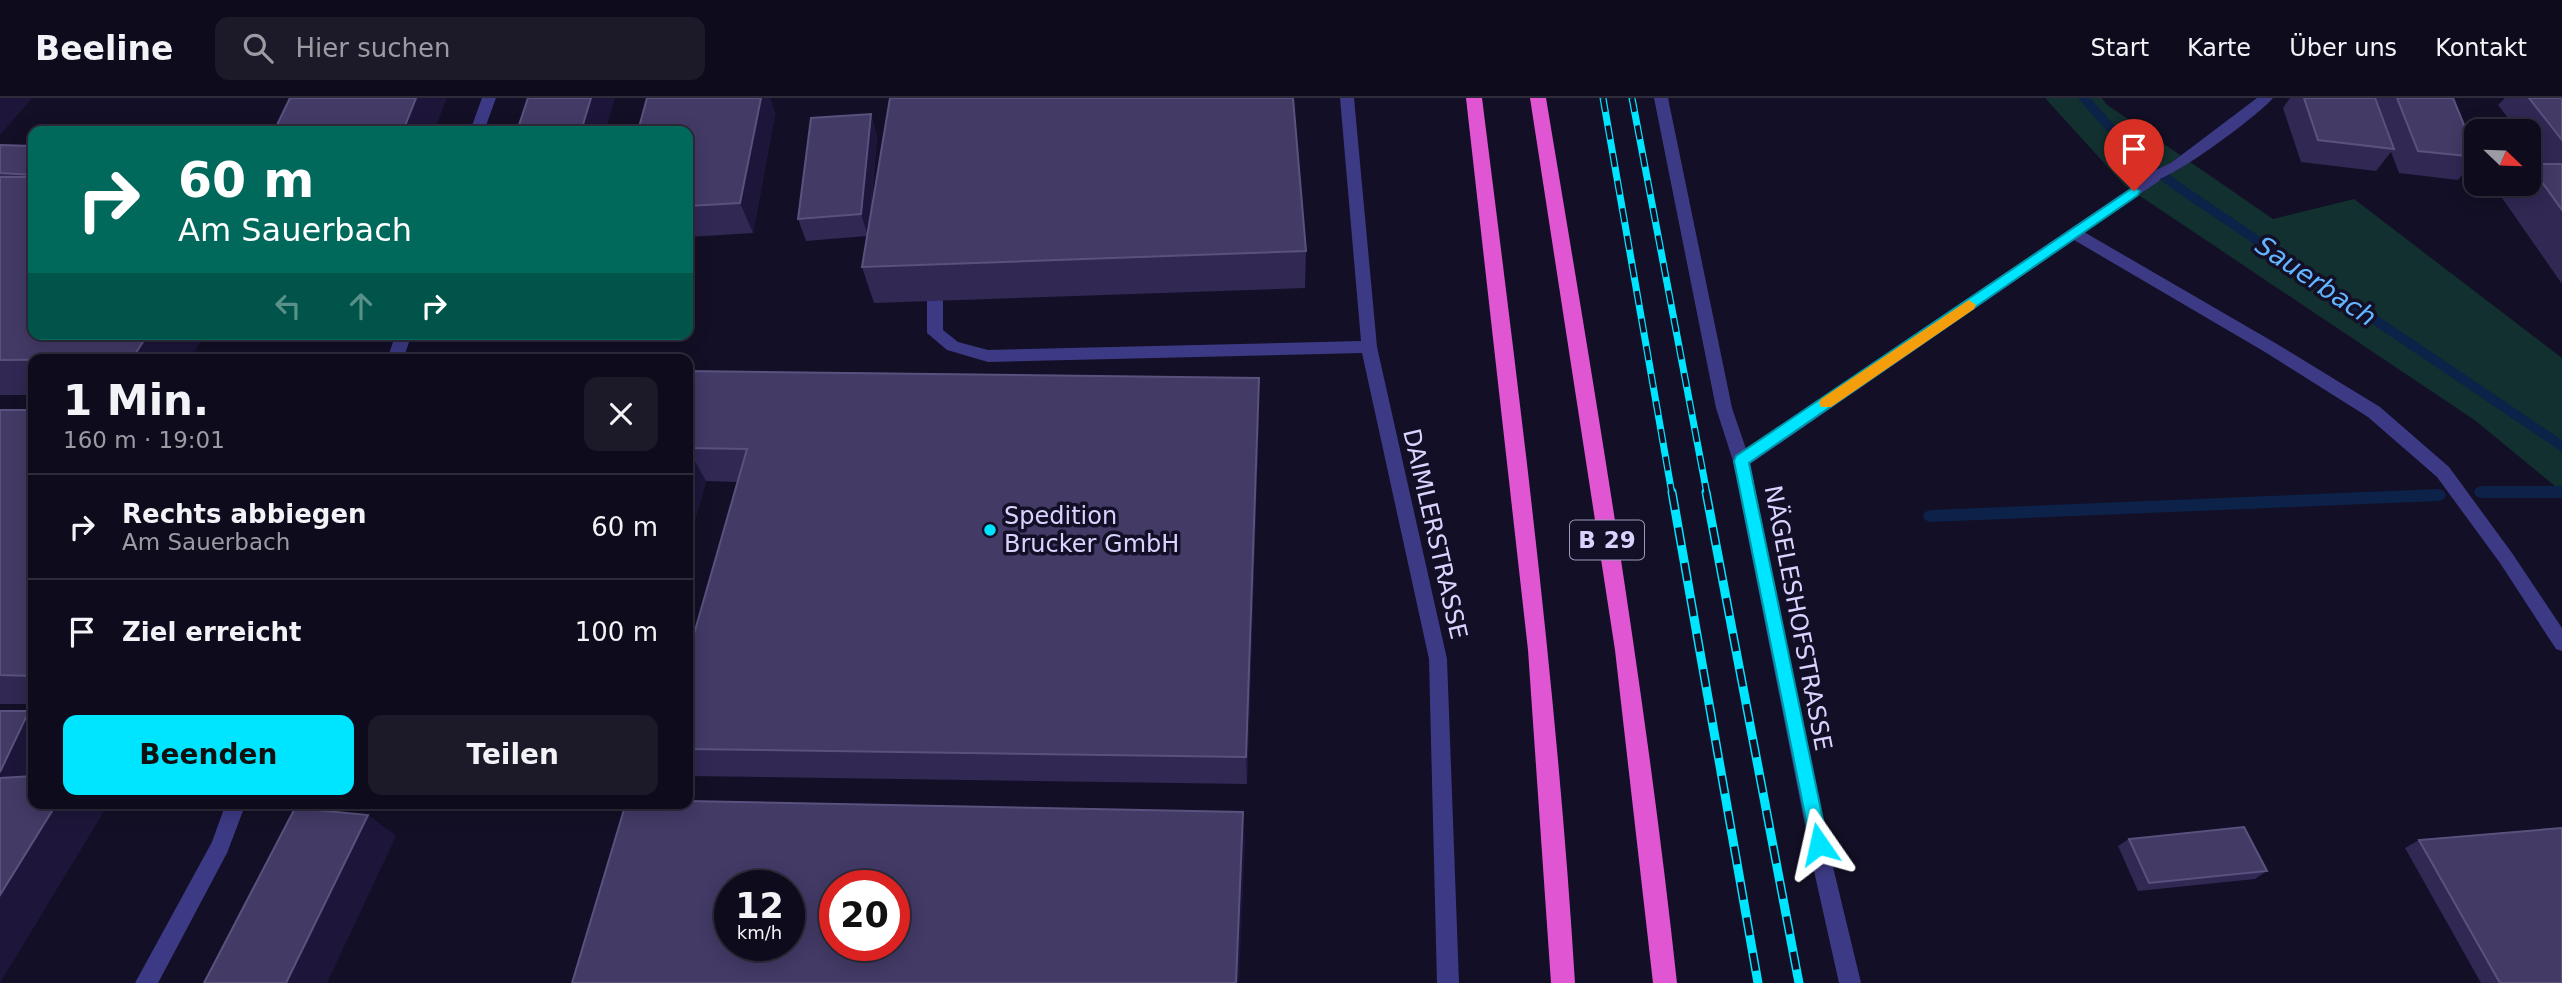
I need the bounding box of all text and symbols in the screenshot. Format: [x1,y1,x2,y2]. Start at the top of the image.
search box [215,17,705,80]
text: Beeline [35,29,173,68]
icon: search [239,29,277,67]
text: Hier suchen [295,33,450,63]
text: Start [2090,34,2149,62]
text: Karte [2187,34,2251,62]
text: Über uns [2289,34,2397,62]
text: Kontakt [2435,34,2527,62]
pin [2104,119,2164,191]
north arrow [2464,119,2541,196]
map controls [2464,119,2541,196]
icon: arrive [2115,130,2153,168]
text: 60 m [178,152,314,209]
icon: right [63,154,154,245]
text: Am Sauerbach [178,211,412,249]
water label: Sauerbach [2250,230,2382,332]
icon: left [269,287,307,325]
icon: ahead [342,287,380,325]
icon: right [415,287,453,325]
text: 1 Min. [63,376,209,425]
button: close [584,377,658,451]
street label: DAIMLERSTRASSE [1397,426,1473,642]
text: 160 m · 19:01 [63,427,225,453]
street label: NÄGELESHOFSTRASSE [1759,483,1838,753]
text: Rechts abbiegen [122,499,367,529]
place label: Spedition Brucker GmbH [1004,502,1179,558]
icon: right [63,508,101,546]
text: 60 m [591,512,658,542]
road number: B 29 [1570,520,1644,560]
marker: Spedition Brucker GmbH [982,522,998,538]
text: Am Sauerbach [122,529,290,555]
icon: arrive [63,613,101,651]
text: Ziel erreicht [122,617,302,647]
text: 100 m [575,617,658,647]
button: Beenden [63,715,354,795]
button: Teilen [368,715,658,795]
position arrow [1782,807,1856,881]
speed limit sign: 20 [819,870,910,961]
text: 12 [735,886,784,926]
text: km/h [737,922,782,943]

